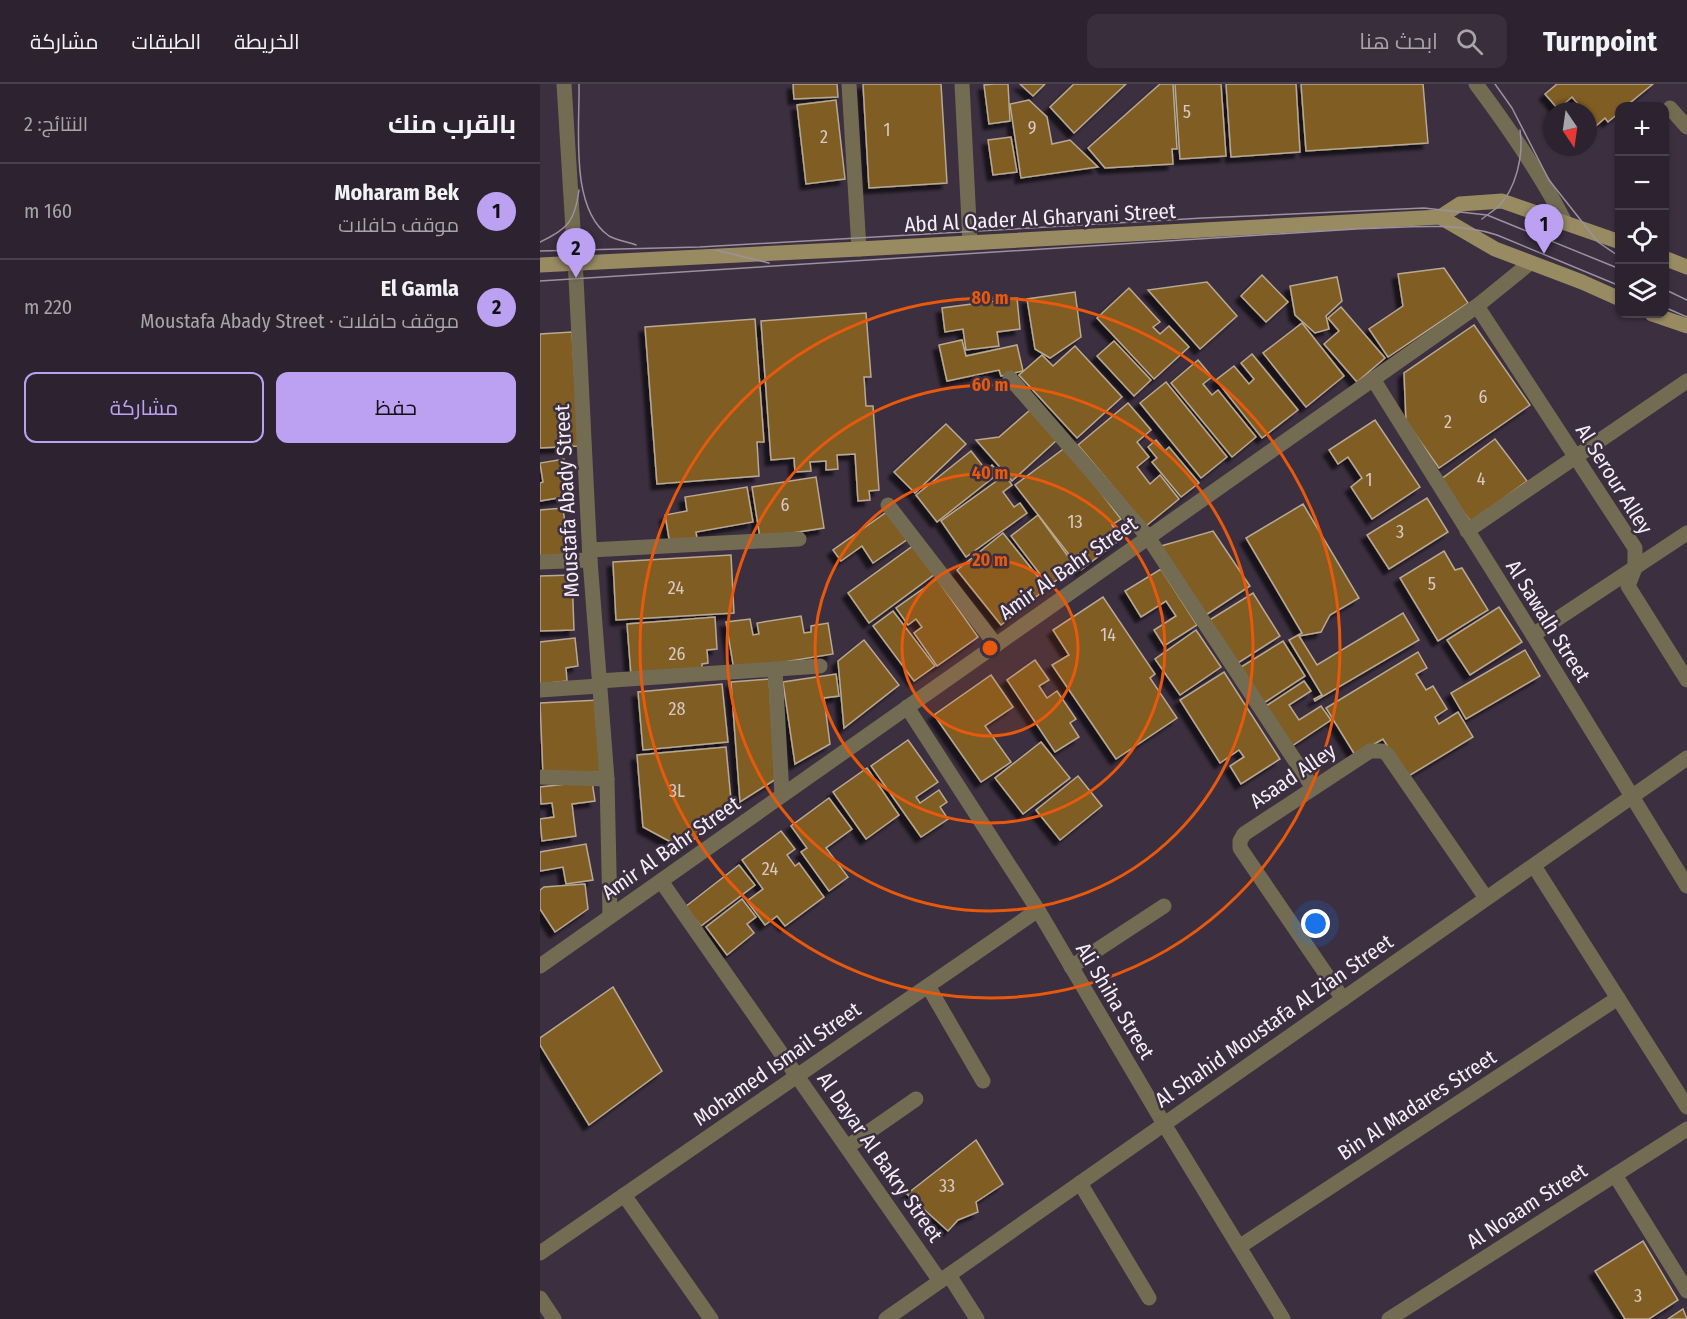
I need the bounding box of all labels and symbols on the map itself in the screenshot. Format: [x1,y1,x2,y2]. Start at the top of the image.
house number: 5 [1183,101,1191,123]
north arrow [1543,102,1597,156]
house number: 9 [1028,117,1036,139]
house number: 1 [883,119,891,141]
house number: 2 [820,126,828,148]
street label: Abd Al Qader Al Gharyani Street [904,198,1176,238]
pin: 1 [1524,204,1564,254]
pin: 2 [556,228,596,278]
text: 80 m [972,287,1008,309]
text: 60 m [972,374,1008,396]
house number: 6 [1479,386,1488,408]
street label: Moustafa Abady Street [549,403,585,598]
house number: 2 [1444,411,1452,433]
street label: Al Serour Alley [1570,419,1658,539]
text: 40 m [972,462,1008,484]
house number: 4 [1477,468,1486,490]
house number: 1 [1365,469,1373,491]
house number: 6 [781,494,790,516]
street label: Amir Al Bahr Street [994,511,1142,625]
house number: 13 [1067,511,1083,533]
house number: 3 [1396,521,1404,543]
text: 20 m [971,549,1008,571]
street label: Al Sawalh Street [1500,555,1596,687]
house number: 5 [1428,573,1436,595]
house number: 24 [668,577,684,599]
house number: 14 [1100,624,1116,646]
centre of rings [980,638,1000,658]
house number: 26 [669,643,686,665]
house number: 28 [669,698,685,720]
street label: Asaad Alley [1245,737,1342,814]
house number: 3L [669,780,685,802]
street label: Amir Al Bahr Street [597,791,745,905]
house number: 24 [762,858,778,880]
your location [1301,909,1330,938]
street label: Al Shahid Moustafa Al Zian Street [1150,929,1398,1113]
street label: Ali Shiha Street [1070,938,1160,1064]
street label: Mohamed Ismail Street [688,996,866,1132]
street label: Bin Al Madares Street [1333,1044,1501,1166]
street label: Al Dayar Al Bakry Street [812,1067,949,1247]
street label: Al Noaam Street [1462,1157,1592,1255]
house number: 33 [939,1175,955,1197]
house number: 3 [1634,1285,1642,1307]

